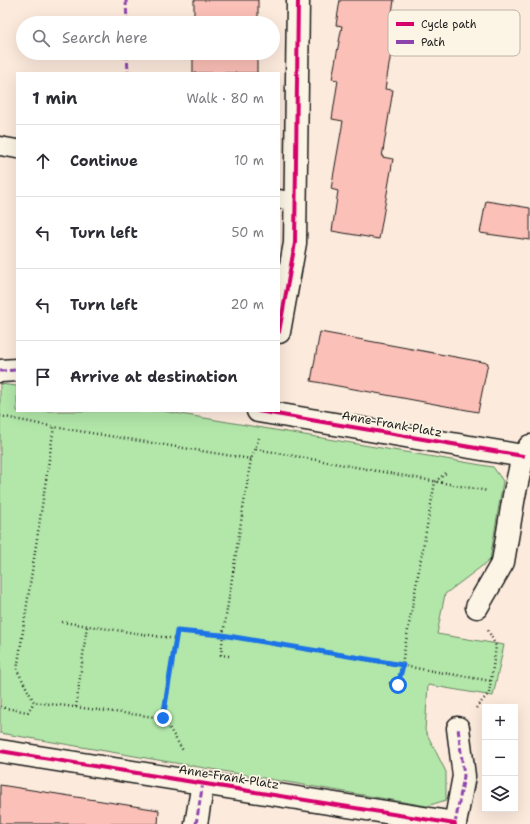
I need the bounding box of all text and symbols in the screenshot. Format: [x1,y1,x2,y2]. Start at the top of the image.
legend [388,10,520,56]
search box [16,16,280,60]
text: Cycle path [421,17,477,32]
icon: search [30,27,52,49]
text: Search here [62,28,148,48]
text: Path [421,35,445,50]
text: 1 min [32,87,77,109]
text: Walk · 80 m [186,90,264,107]
icon: ahead [32,150,54,172]
text: Continue [70,151,138,171]
text: 10 m [234,152,264,169]
icon: left [32,222,54,244]
text: Turn left [70,223,138,243]
text: 50 m [231,224,264,241]
icon: left [32,294,54,316]
text: Turn left [70,295,138,315]
text: 20 m [231,296,264,313]
icon: arrive [32,366,54,388]
text: Arrive at destination [70,367,238,387]
street label: Anne-Frank-Platz [341,407,443,441]
route start [389,676,407,694]
map controls [482,704,518,812]
button: + [482,704,518,740]
route end [154,709,172,727]
button: − [482,740,518,776]
street label: Anne-Frank-Platz [178,761,280,793]
button: layers [482,776,518,812]

